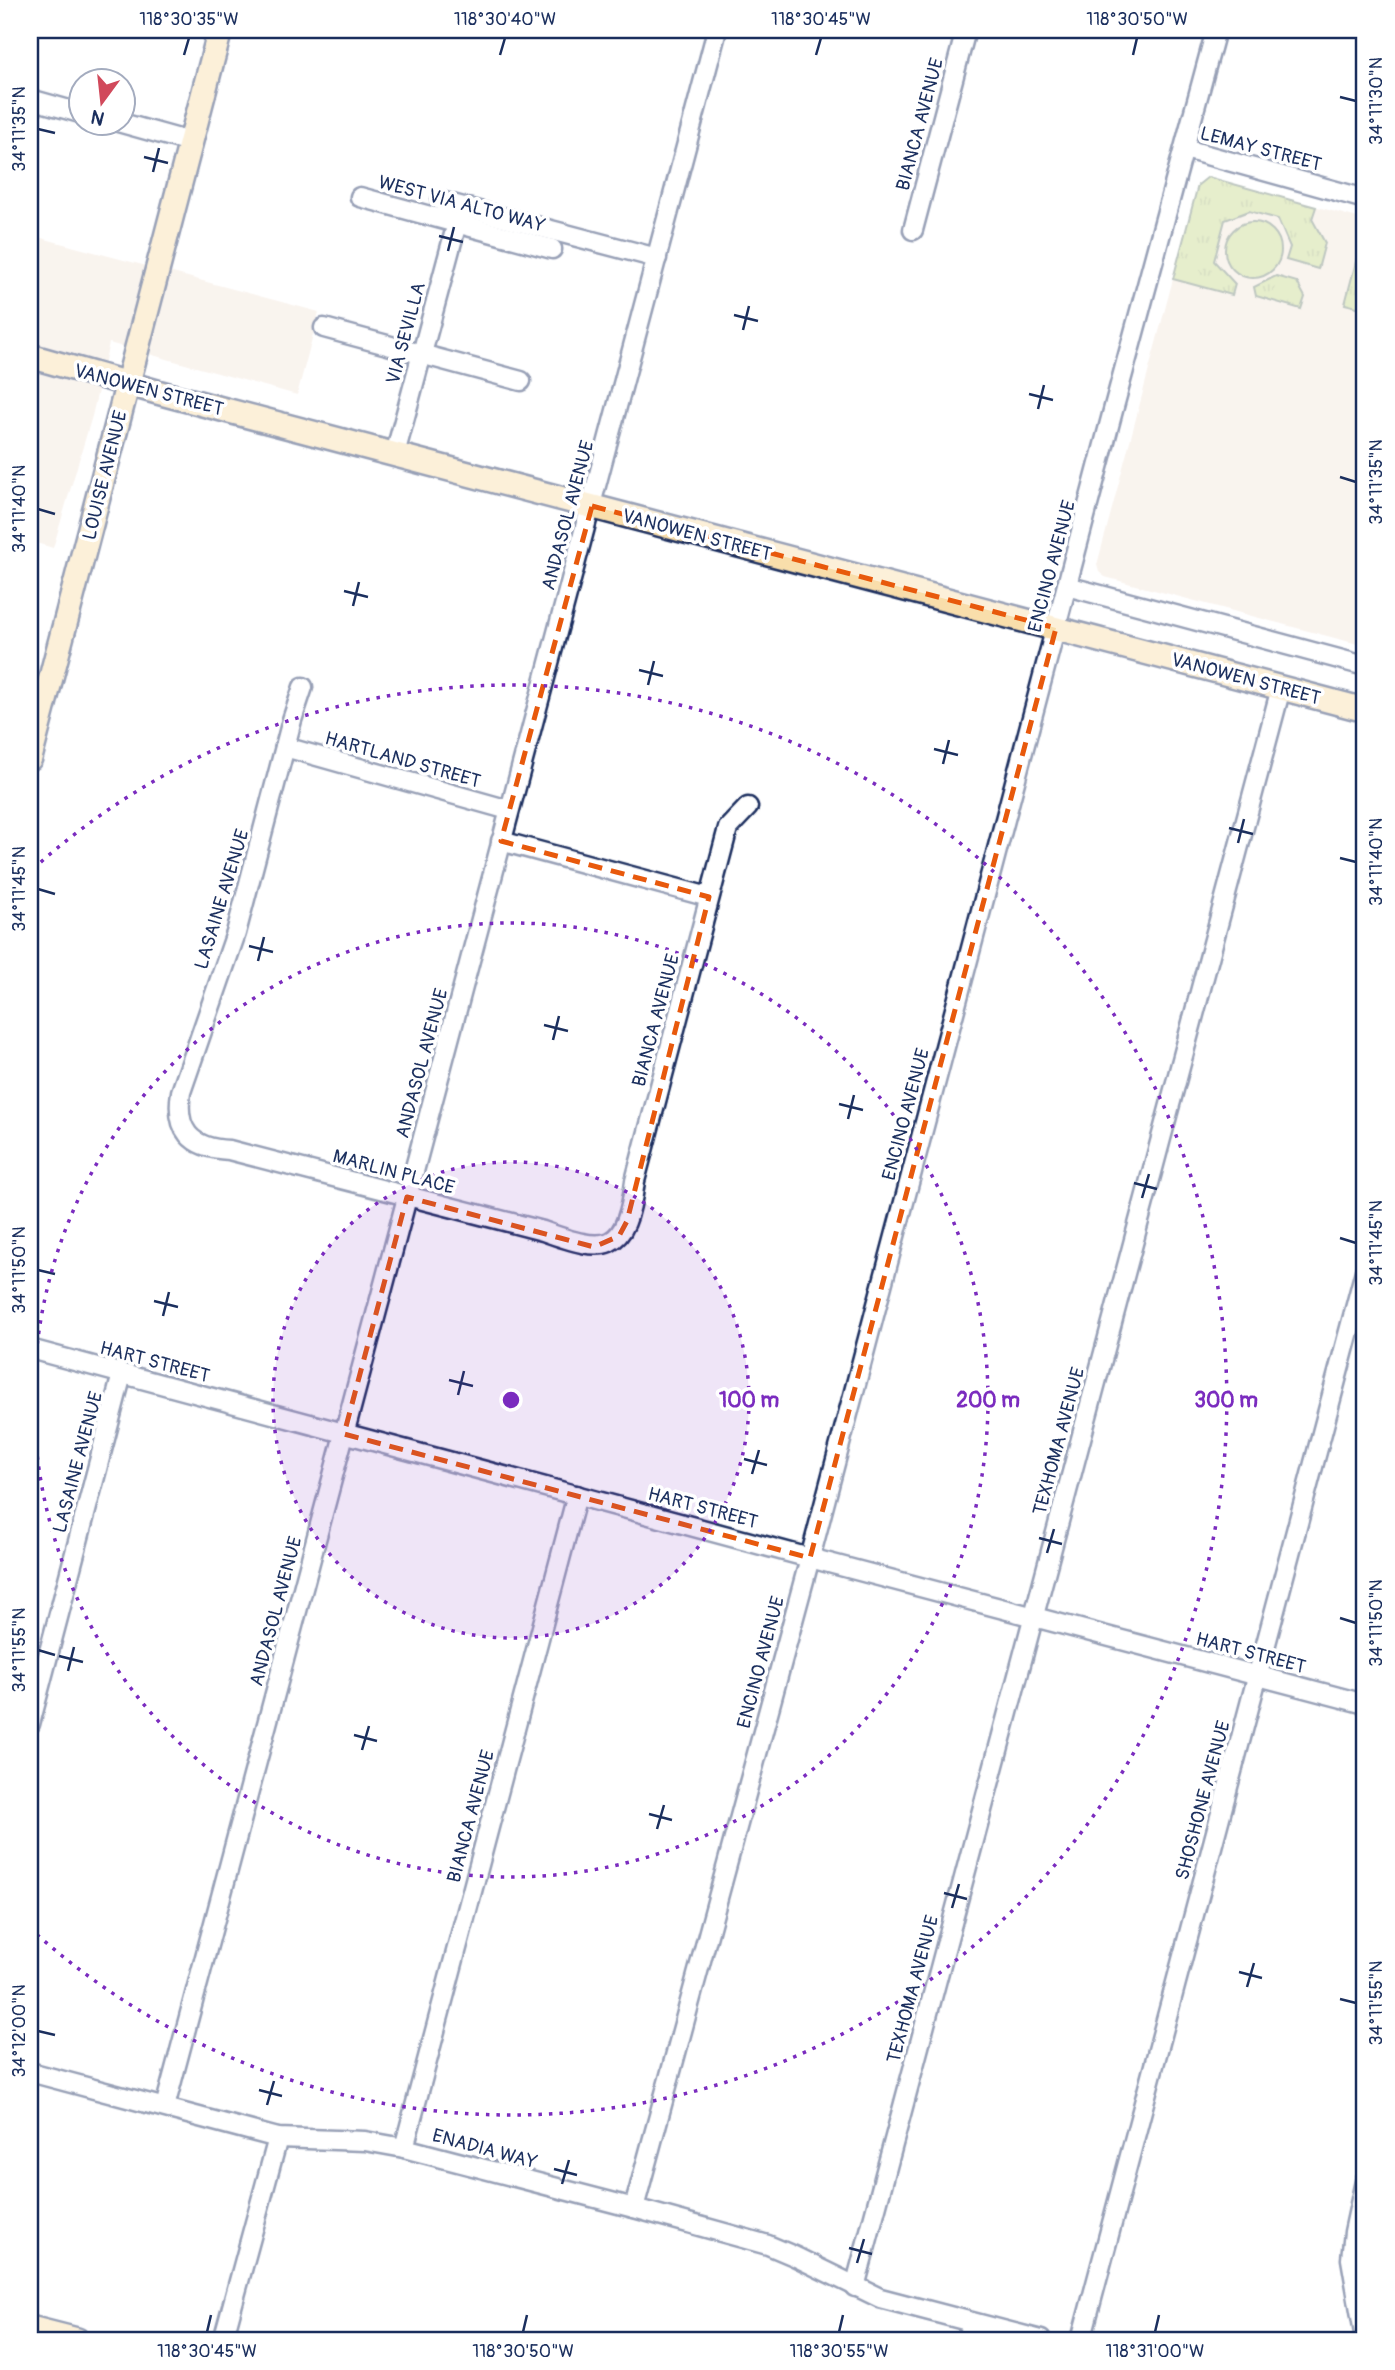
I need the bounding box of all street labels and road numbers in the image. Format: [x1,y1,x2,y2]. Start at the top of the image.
street label: BIANCA AVENUE [891,55,949,193]
street label: LEMAY STREET [1197,121,1324,177]
street label: WEST VIA ALTO WAY [376,170,548,238]
street label: VIA SEVILLA [381,280,431,387]
street label: VANOWEN STREET [71,359,226,421]
street label: LOUISE AVENUE [77,408,133,542]
street label: ANDASOL AVENUE [536,438,600,593]
street label: ENCINO AVENUE [1023,497,1081,635]
street label: VANOWEN STREET [619,504,774,566]
street label: VANOWEN STREET [1168,648,1323,710]
street label: HARTLAND STREET [322,726,483,794]
street label: LASAINE AVENUE [189,826,255,972]
street label: BIANCA AVENUE [627,951,685,1089]
street label: ANDASOL AVENUE [390,986,454,1141]
street label: ENCINO AVENUE [877,1045,935,1183]
street label: MARLIN PLACE [330,1144,457,1200]
street label: HART STREET [97,1336,212,1388]
street label: TEXHOMA AVENUE [1028,1365,1090,1518]
street label: LASAINE AVENUE [48,1389,108,1536]
street label: HART STREET [645,1482,760,1534]
street label: ANDASOL AVENUE [244,1534,308,1689]
street label: ENCINO AVENUE [732,1593,790,1731]
street label: HART STREET [1193,1627,1308,1679]
street label: SHOSHONE AVENUE [1170,1718,1236,1883]
street label: BIANCA AVENUE [442,1747,500,1885]
street label: TEXHOMA AVENUE [882,1913,944,2066]
street label: ENADIA WAY [430,2123,540,2174]

